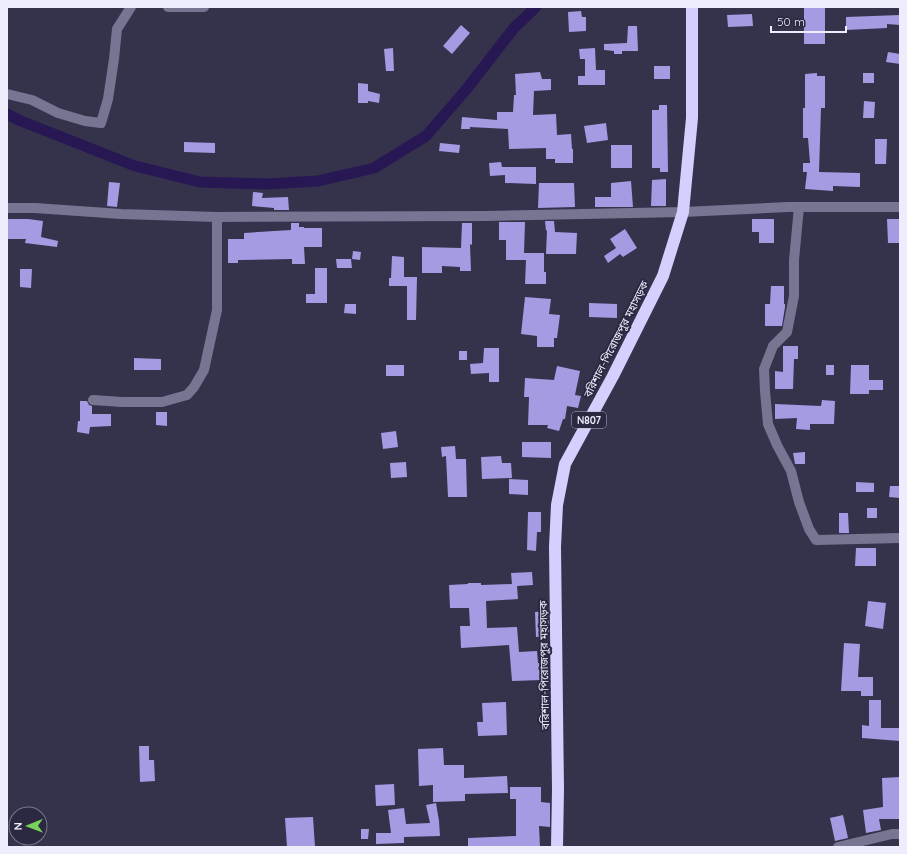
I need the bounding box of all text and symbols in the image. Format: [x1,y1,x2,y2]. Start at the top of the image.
scale bar [771,8,846,34]
text: 50 m [777,14,805,29]
street label: বরিশাল-পিরোজপুর মহাসড়ক [580,278,652,401]
road number: N807 [572,412,606,428]
street label: বরিশাল-পিরোজপুর মহাসড়ক [536,600,552,731]
north arrow [8,806,48,846]
text: N [11,822,25,830]

